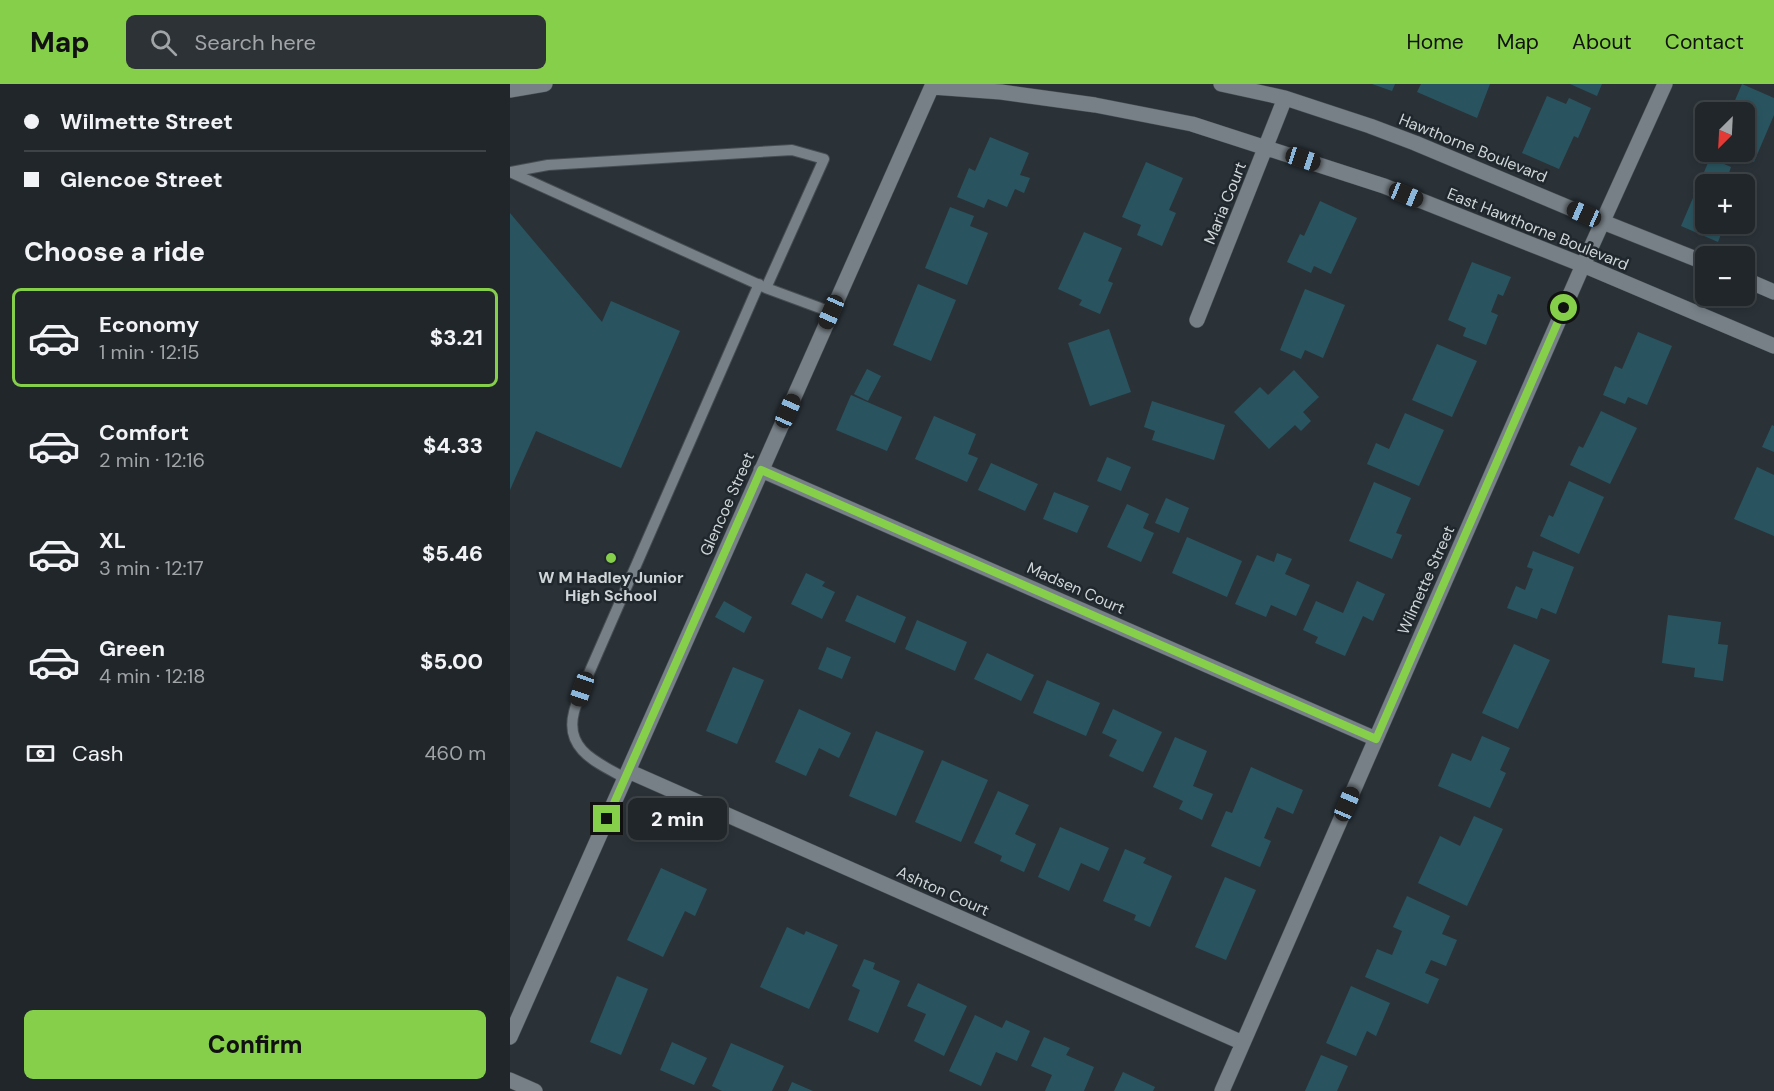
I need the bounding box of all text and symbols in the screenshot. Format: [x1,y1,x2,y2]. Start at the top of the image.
search box [126,15,546,69]
text: Map [30,24,90,61]
icon: search [147,26,180,59]
text: Search here [195,28,316,57]
text: Home [1406,28,1464,56]
text: Map [1497,28,1539,56]
text: About [1572,28,1632,56]
text: Contact [1665,28,1744,56]
north arrow [1695,102,1755,162]
map controls [1695,102,1755,306]
text: Wilmette Street [60,107,233,136]
street label: Hawthorne Boulevard [1396,109,1550,187]
car [1283,145,1323,173]
street label: Maria Court [1199,159,1251,247]
text: Glencoe Street [60,165,223,194]
button: + [1695,174,1755,234]
car [1386,180,1426,210]
street label: East Hawthorne Boulevard [1444,183,1632,275]
car [1564,198,1604,230]
text: Choose a ride [24,234,205,269]
button: − [1695,246,1755,306]
car [815,292,847,332]
route start [1550,294,1577,321]
text: Economy [99,310,199,339]
icon: car [27,311,81,365]
text: $3.21 [430,323,483,352]
text: 1 min · 12:15 [99,339,200,365]
car [772,391,804,431]
text: Comfort [99,418,189,447]
icon: car [27,419,81,473]
text: $4.33 [423,431,483,460]
text: 2 min · 12:16 [99,447,205,473]
street label: Glencoe Street [695,449,759,559]
street label: Wilmette Street [1393,522,1459,638]
text: XL [99,526,126,555]
icon: car [27,527,81,581]
text: $5.46 [422,539,483,568]
marker: W M Hadley Junior High School [604,551,618,565]
text: 3 min · 12:17 [99,555,204,581]
street label: Madsen Court [1024,557,1128,619]
place label: W M Hadley Junior High School [538,567,684,606]
text: Green [99,634,165,663]
icon: car [27,635,81,689]
text: $5.00 [420,647,483,676]
text: 4 min · 12:18 [99,663,205,689]
car [568,669,596,709]
icon: cash [24,737,57,770]
text: Cash [72,739,123,768]
text: 460 m [424,740,486,766]
car [1332,784,1362,824]
callout: 2 min [628,798,727,840]
route end [593,805,620,832]
text: 2 min [651,806,704,832]
street label: Ashton Court [893,861,993,921]
button: Confirm [24,1010,486,1079]

